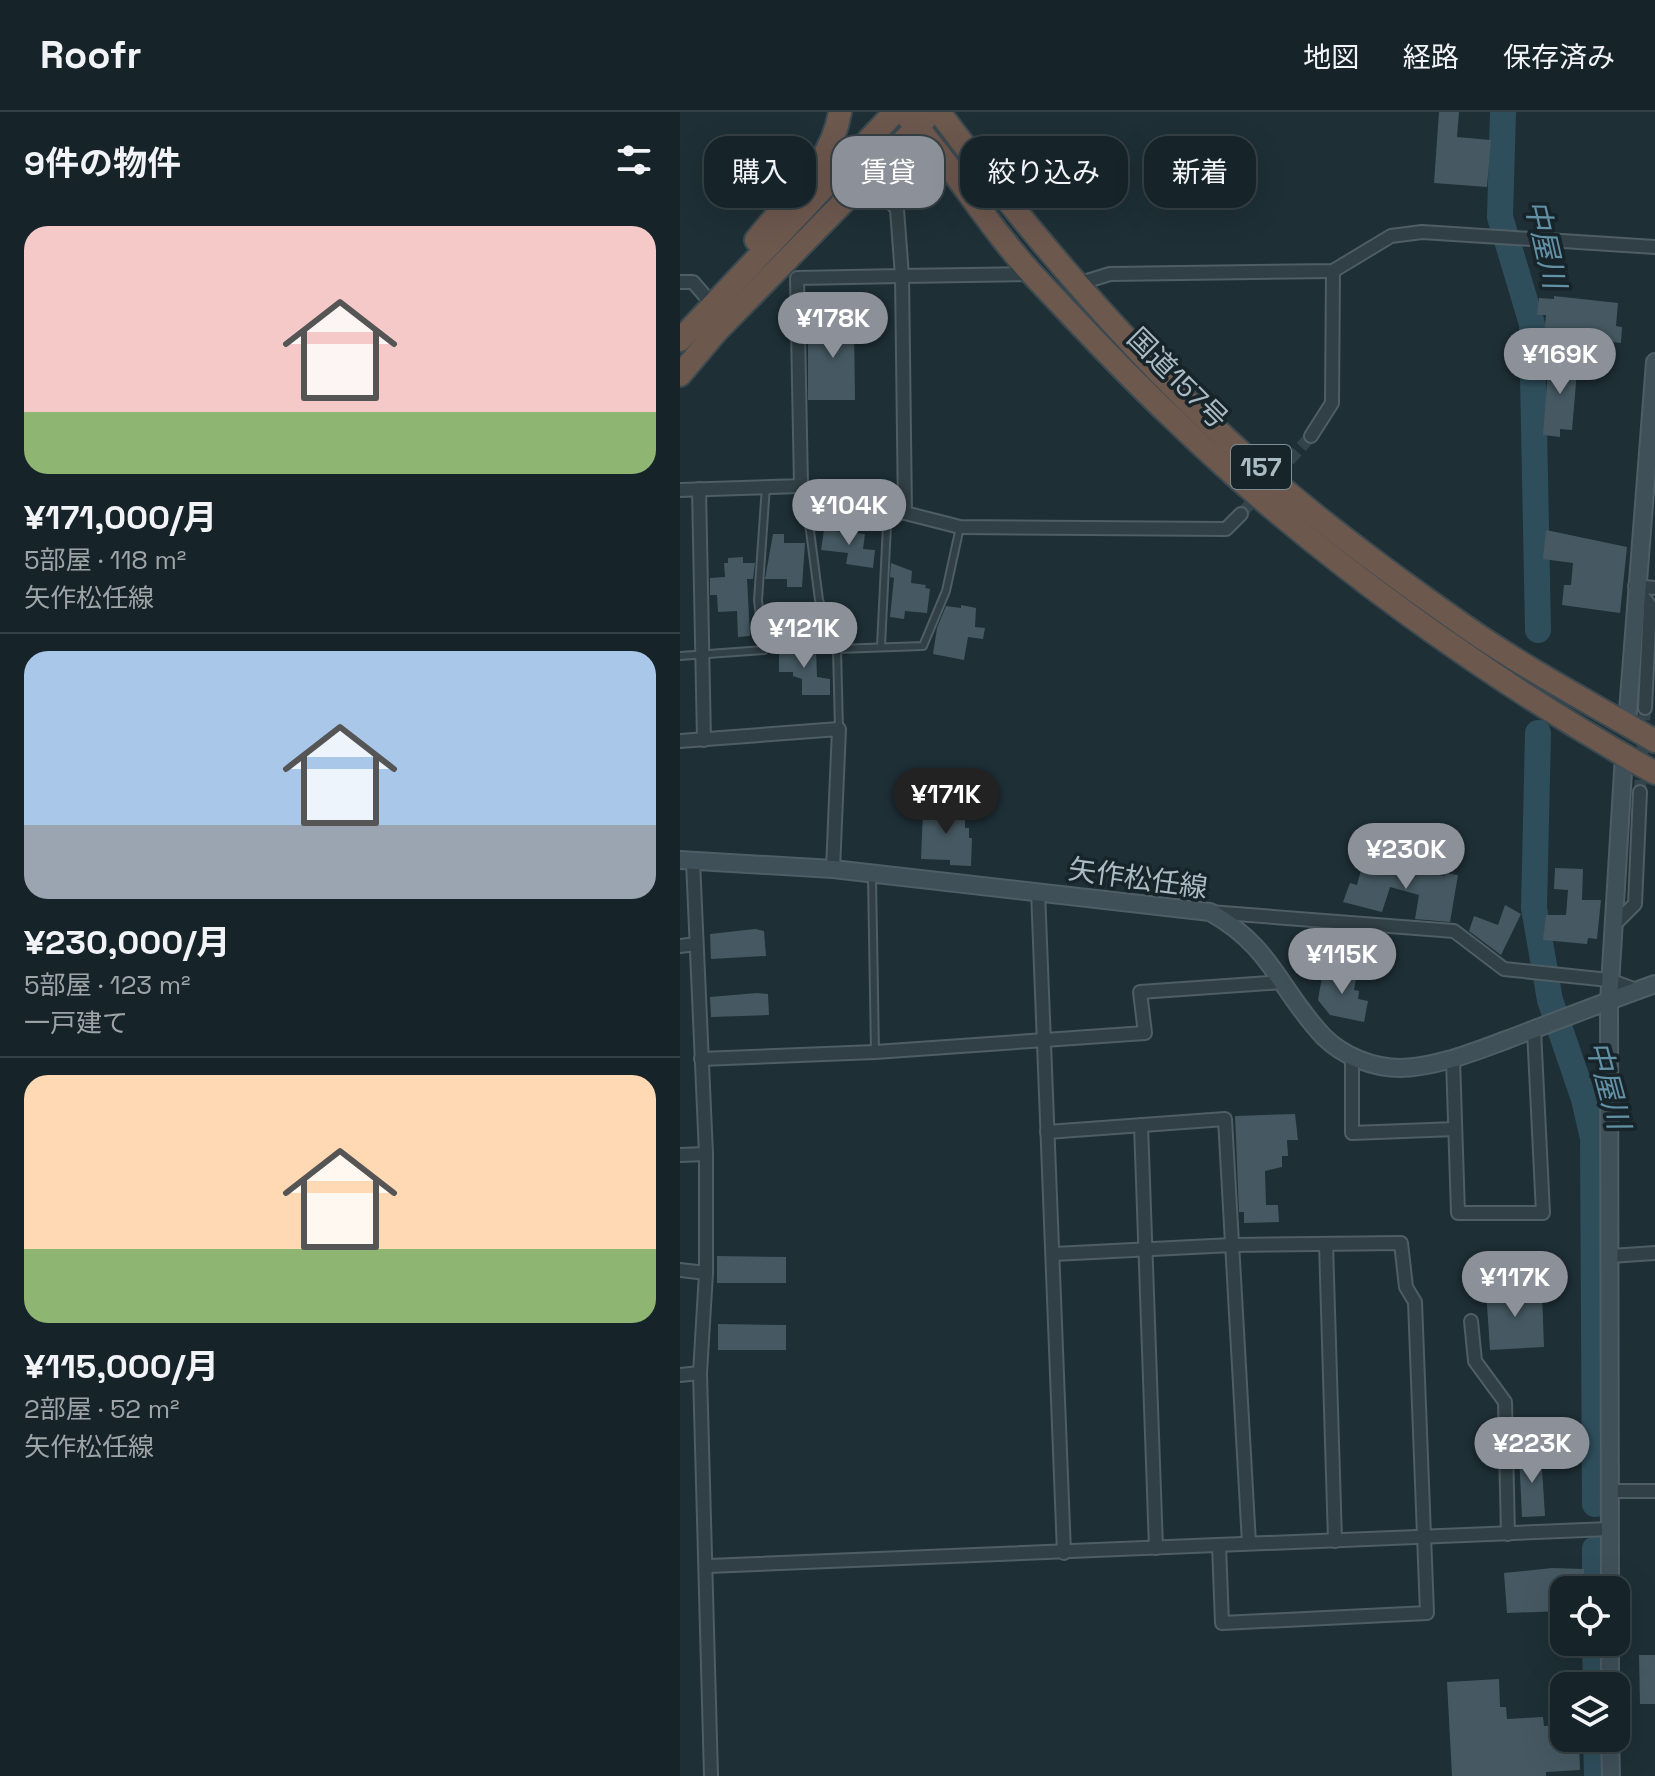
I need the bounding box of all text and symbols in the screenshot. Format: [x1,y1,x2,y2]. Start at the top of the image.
text: Roofr [40,31,142,79]
text: 地図 [1303,39,1359,75]
text: 経路 [1403,39,1459,75]
text: 保存済み [1503,39,1615,75]
chip: 購入 [704,136,816,208]
chip: 賃貸 [832,136,944,208]
chip: 絞り込み [960,136,1128,208]
chip: 新着 [1144,136,1256,208]
icon: filters [612,138,656,182]
text: 9件の物件 [24,142,181,185]
water label: 中屋川 [1516,196,1575,295]
icon: home [268,278,412,422]
pin: ¥178K [777,292,889,360]
text: ¥178K [796,301,870,335]
street label: 国道157号 [1120,320,1236,436]
pin: ¥169K [1504,328,1616,396]
text: ¥169K [1522,337,1598,371]
road number: 157 [1231,445,1291,489]
pin: ¥104K [793,479,905,547]
text: ¥104K [810,488,888,522]
text: ¥171,000/月 [24,496,217,539]
text: 5部屋 · 118 m² [24,543,186,577]
text: 矢作松任線 [24,581,154,615]
pin: ¥121K [748,602,860,670]
text: ¥121K [768,611,840,645]
icon: home [268,703,412,847]
pin: ¥171K [890,768,1002,836]
text: ¥171K [911,777,981,811]
pin: ¥230K [1350,823,1462,891]
text: ¥230K [1366,832,1446,866]
street label: 矢作松任線 [1066,850,1210,906]
text: ¥230,000/月 [24,921,230,964]
pin: ¥115K [1286,928,1398,996]
text: ¥115K [1306,937,1378,971]
text: 5部屋 · 123 m² [24,968,191,1002]
text: 一戸建て [24,1006,128,1040]
water label: 中屋川 [1578,1036,1640,1136]
icon: home [268,1127,412,1271]
pin: ¥117K [1459,1251,1571,1319]
text: ¥117K [1480,1260,1550,1294]
text: ¥115,000/月 [24,1345,219,1388]
text: 2部屋 · 52 m² [24,1392,180,1426]
pin: ¥223K [1476,1417,1588,1485]
text: ¥223K [1492,1426,1572,1460]
text: 矢作松任線 [24,1430,154,1464]
map controls [1550,1576,1630,1752]
button: locate [1550,1576,1630,1656]
button: layers [1550,1672,1630,1752]

